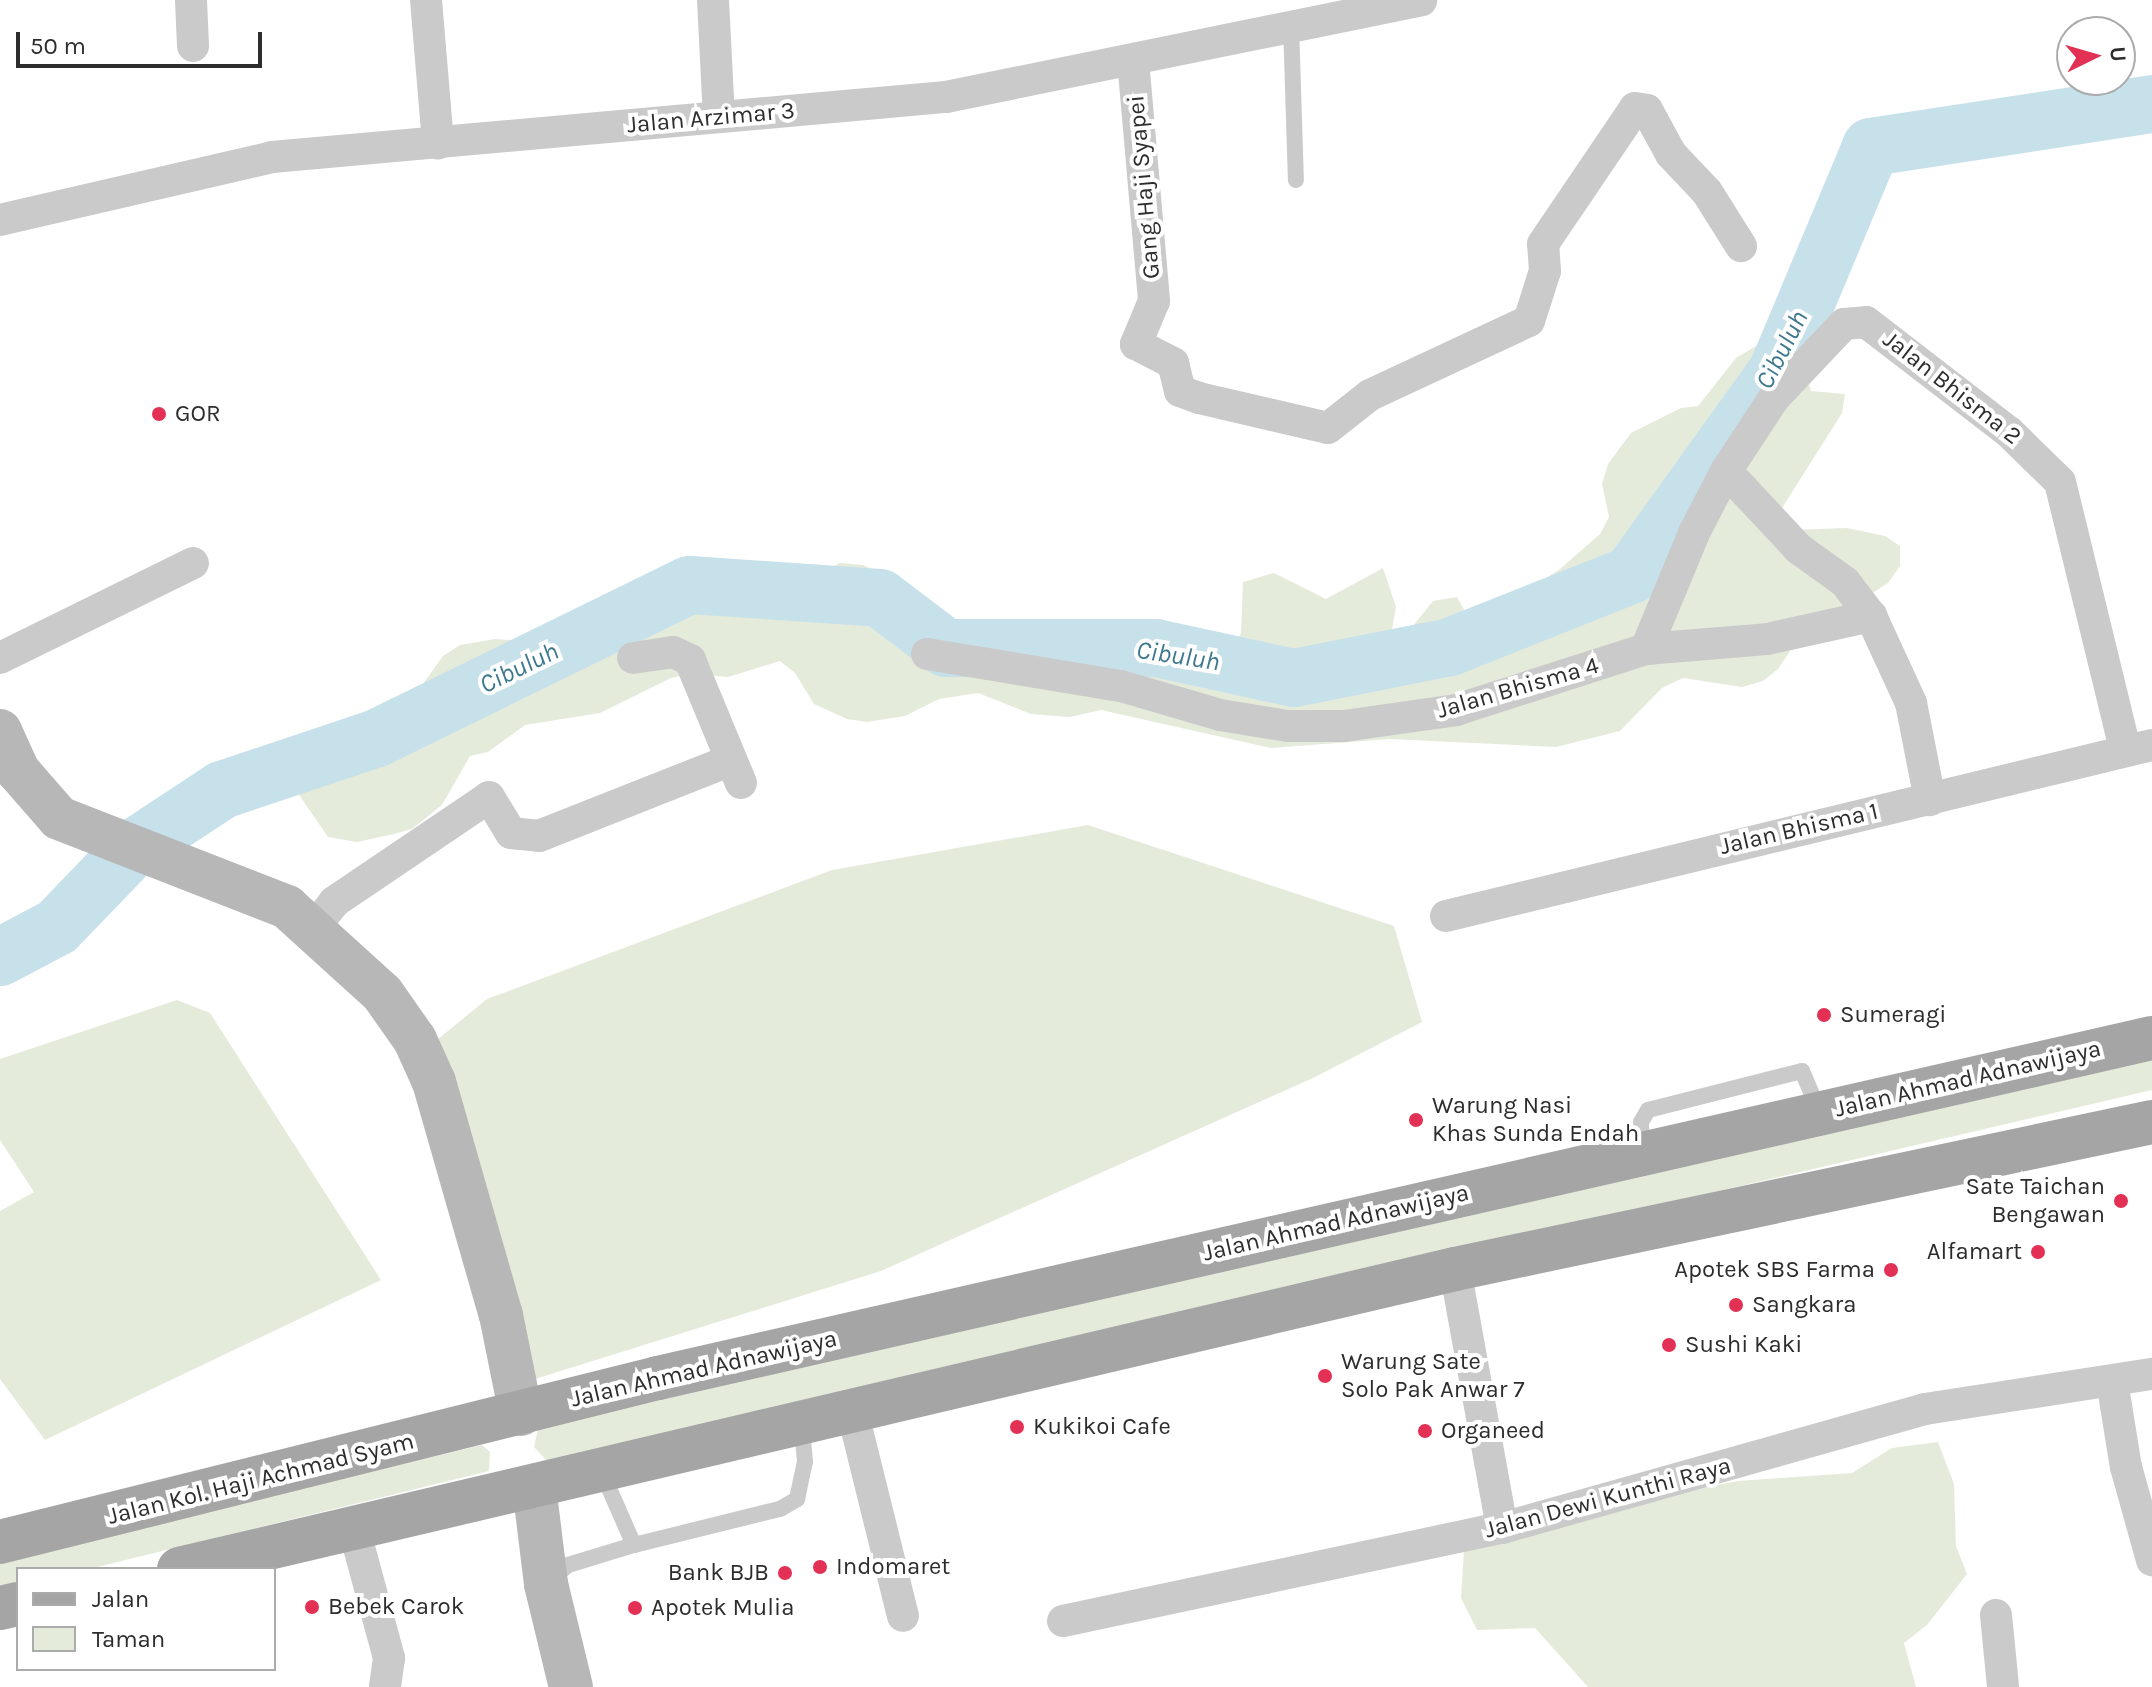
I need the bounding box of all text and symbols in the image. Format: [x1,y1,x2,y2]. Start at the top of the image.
scale bar [20,16,266,66]
north arrow [2056,16,2136,96]
text: 50 m [30,32,86,60]
text: U [2104,45,2132,63]
street label: Gang Haji Syapei [1122,94,1166,280]
street label: Jalan Arzimar 3 [626,96,796,140]
water label: Cibuluh [1749,305,1815,395]
street label: Jalan Bhisma 2 [1877,325,2027,451]
place label: GOR [175,400,221,428]
marker: GOR [150,405,168,423]
water label: Cibuluh [1134,634,1222,678]
water label: Cibuluh [474,636,564,700]
street label: Jalan Bhisma 4 [1434,651,1602,725]
street label: Jalan Bhisma 1 [1717,797,1881,861]
place label: Sumeragi [1840,1001,1946,1029]
marker: Sumeragi [1815,1006,1833,1024]
street label: Jalan Ahmad Adnawijaya [1832,1034,2104,1124]
place label: Warung Nasi Khas Sunda Endah [1432,1092,1639,1148]
marker: Warung Nasi Khas Sunda Endah [1407,1111,1425,1129]
place label: Sate Taichan Bengawan [1965,1173,2105,1229]
street label: Jalan Ahmad Adnawijaya [1200,1178,1472,1268]
marker: Sate Taichan Bengawan [2112,1192,2130,1210]
place label: Alfamart [1927,1238,2022,1266]
marker: Alfamart [2029,1243,2047,1261]
place label: Apotek SBS Farma [1674,1256,1875,1284]
marker: Apotek SBS Farma [1882,1261,1900,1279]
place label: Sangkara [1752,1291,1856,1319]
marker: Sangkara [1727,1296,1745,1314]
street label: Jalan Ahmad Adnawijaya [568,1324,840,1414]
place label: Sushi Kaki [1685,1331,1802,1359]
marker: Sushi Kaki [1660,1336,1678,1354]
place label: Warung Sate Solo Pak Anwar 7 [1341,1348,1524,1404]
marker: Warung Sate Solo Pak Anwar 7 [1316,1367,1334,1385]
place label: Kukikoi Cafe [1033,1413,1171,1441]
place label: Organeed [1441,1417,1545,1445]
marker: Kukikoi Cafe [1008,1418,1026,1436]
marker: Organeed [1416,1422,1434,1440]
street label: Jalan Kol. Haji Achmad Syam [105,1427,417,1531]
street label: Jalan Dewi Kunthi Raya [1482,1451,1734,1545]
place label: Indomaret [836,1553,950,1581]
marker: Indomaret [811,1558,829,1576]
place label: Bank BJB [668,1559,769,1587]
marker: Bank BJB [776,1564,794,1582]
legend [16,1567,276,1671]
text: Jalan [92,1585,149,1613]
place label: Bebek Carok [328,1593,464,1621]
place label: Apotek Mulia [651,1594,794,1622]
marker: Bebek Carok [303,1598,321,1616]
marker: Apotek Mulia [626,1599,644,1617]
text: Taman [92,1625,165,1653]

